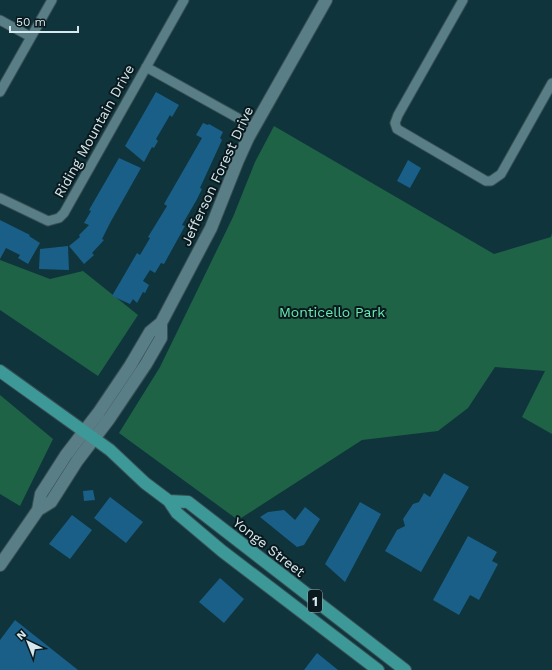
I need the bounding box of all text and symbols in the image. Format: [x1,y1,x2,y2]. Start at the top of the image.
scale bar [10,8,78,34]
text: 50 m [16,15,46,29]
street label: Riding Mountain Drive [51,62,137,200]
street label: Jefferson Forest Drive [178,104,256,248]
park label: Monticello Park [279,304,385,320]
street label: Yonge Street [230,514,308,580]
road number: 1 [308,590,322,612]
north arrow [8,622,48,662]
text: N [14,628,29,643]

